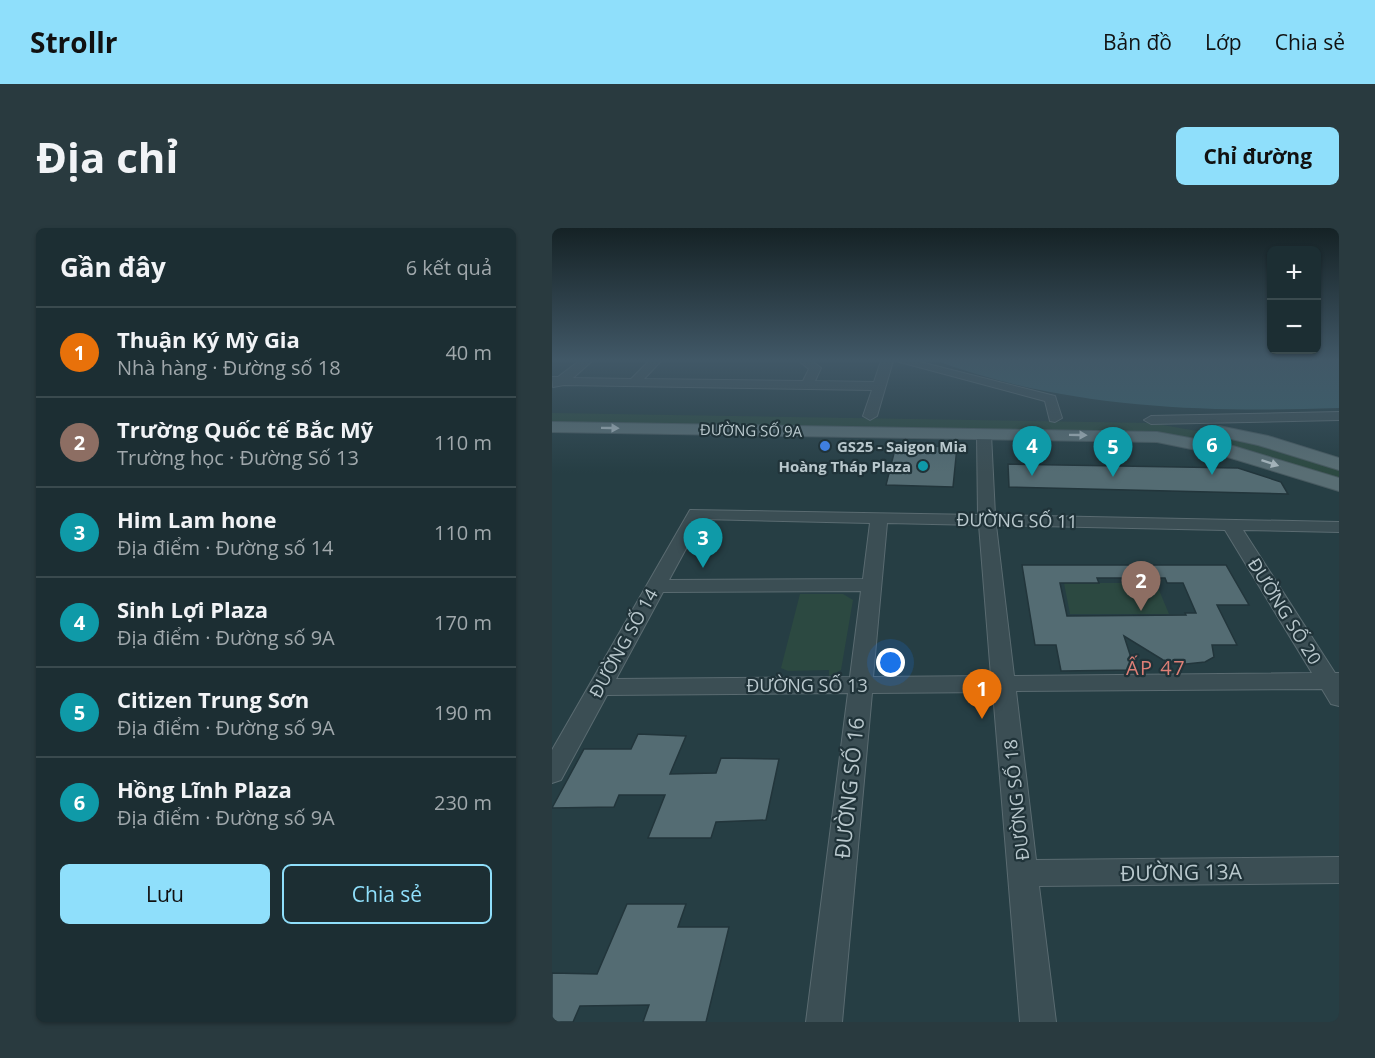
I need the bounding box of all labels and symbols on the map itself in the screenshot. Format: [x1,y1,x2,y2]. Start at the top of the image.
street label: ĐƯỜNG SỐ 9A [700,419,803,441]
one-way arrow [601,423,620,433]
pin: 4 [1012,426,1052,476]
pin: 6 [1192,426,1232,475]
pin: 5 [1094,428,1132,477]
one-way arrow [1069,431,1088,440]
place label: GS25 - Saigon Mia [837,436,967,456]
marker: GS25 - Saigon Mia [818,439,832,453]
place label: Hoàng Tháp Plaza [779,456,911,476]
marker: Hoàng Tháp Plaza [916,459,930,473]
one-way arrow [1261,459,1279,468]
street label: ĐƯỜNG SỐ 11 [956,507,1078,533]
pin: 3 [684,518,722,568]
street label: ĐƯỜNG SỐ 20 [1243,553,1327,669]
pin: 2 [1122,562,1160,611]
street label: ĐƯỜNG SỐ 14 [583,584,663,702]
your location [876,648,905,677]
district label: ẤP 47 [1126,654,1186,681]
pin: 1 [962,670,1002,719]
street label: ĐƯỜNG SỐ 13 [746,673,868,697]
street label: ĐƯỜNG SỐ 16 [828,716,870,860]
street label: ĐƯỜNG SỐ 18 [998,738,1034,862]
street label: ĐƯỜNG 13A [1120,857,1243,887]

